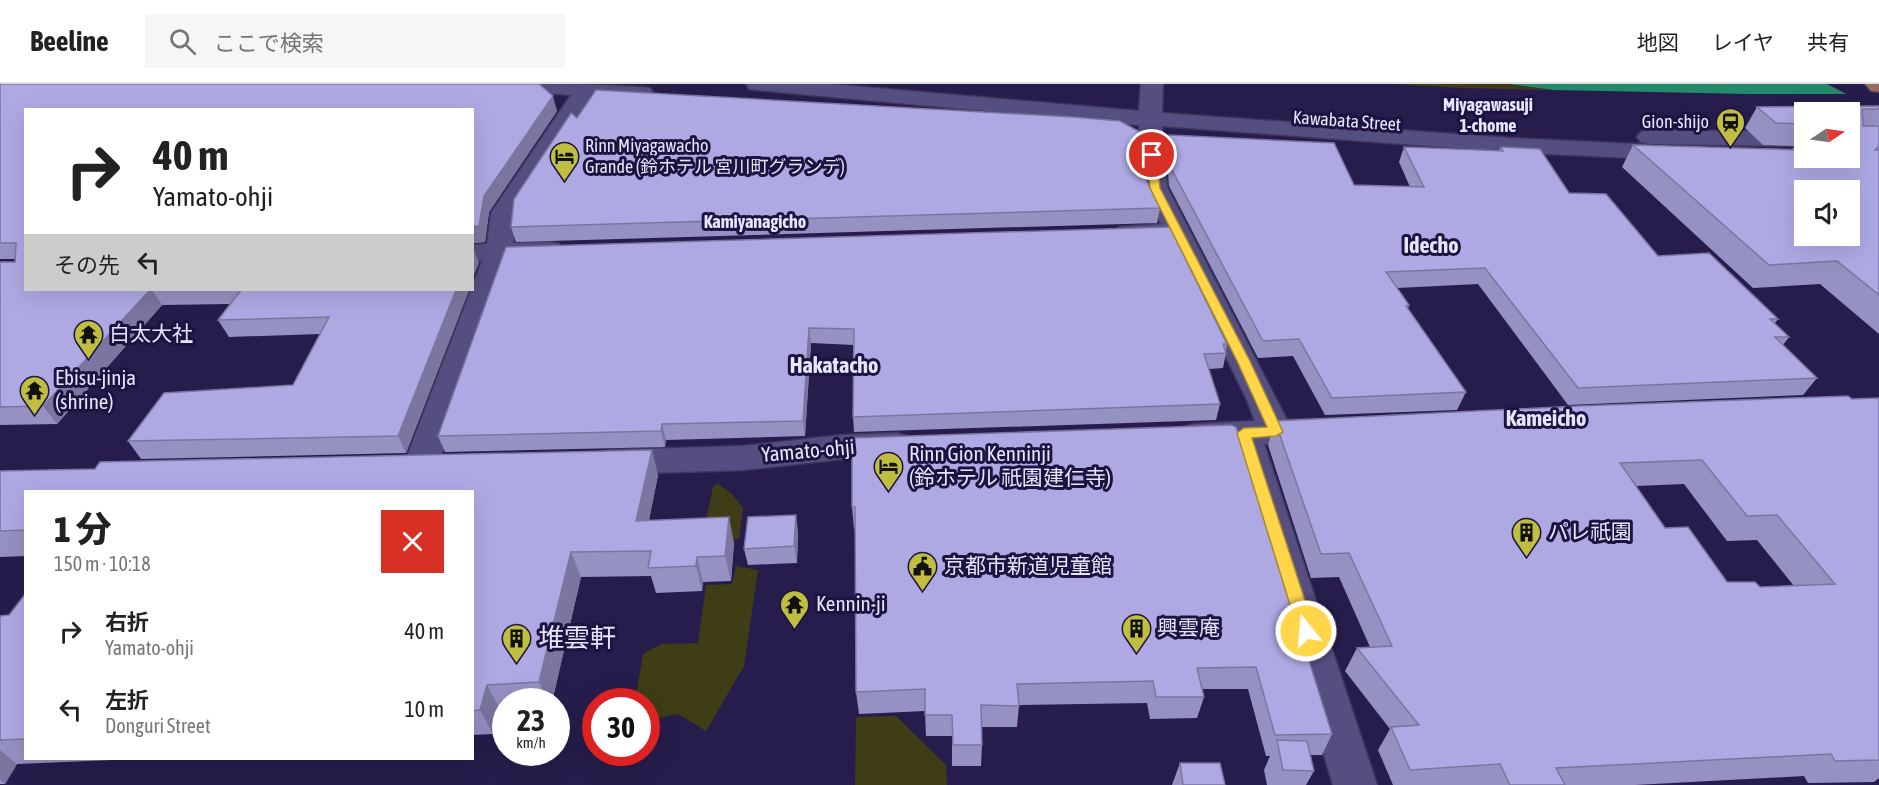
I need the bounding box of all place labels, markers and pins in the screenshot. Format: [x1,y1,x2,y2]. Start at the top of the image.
station icon: Gion-shijo [1714,106,1746,148]
place label: Gion-shijo [1642,111,1709,132]
pin [1126,129,1177,180]
place label: Rinn Miyagawacho Grande (鈴ホテル 宮川町グランデ) [585,135,845,177]
hotel icon: Rinn Miyagawacho Grande (鈴ホテル 宮川町グランデ) [548,140,580,182]
temple icon: 白太大社 [72,318,104,360]
place label: 白太大社 [109,321,193,345]
place label: Ebisu-jinja (shrine) [55,365,136,413]
temple icon: Ebisu-jinja (shrine) [18,374,50,416]
place label: Rinn Gion Kenninji (鈴ホテル 祇園建仁寺) [909,441,1111,489]
hotel icon: Rinn Gion Kenninji (鈴ホテル 祇園建仁寺) [872,450,904,492]
building icon: パレ祇園 [1511,516,1543,558]
place label: パレ祇園 [1548,519,1632,543]
public building icon: 京都市新道児童館 [907,550,939,592]
place label: 京都市新道児童館 [944,553,1112,577]
temple icon: Kennin-ji [779,588,811,630]
place label: Kennin-ji [816,591,886,615]
building icon: 興雲庵 [1120,612,1152,654]
place label: 興雲庵 [1157,615,1220,639]
building icon: 堆雲軒 [501,622,533,664]
place label: 堆雲軒 [538,623,616,653]

